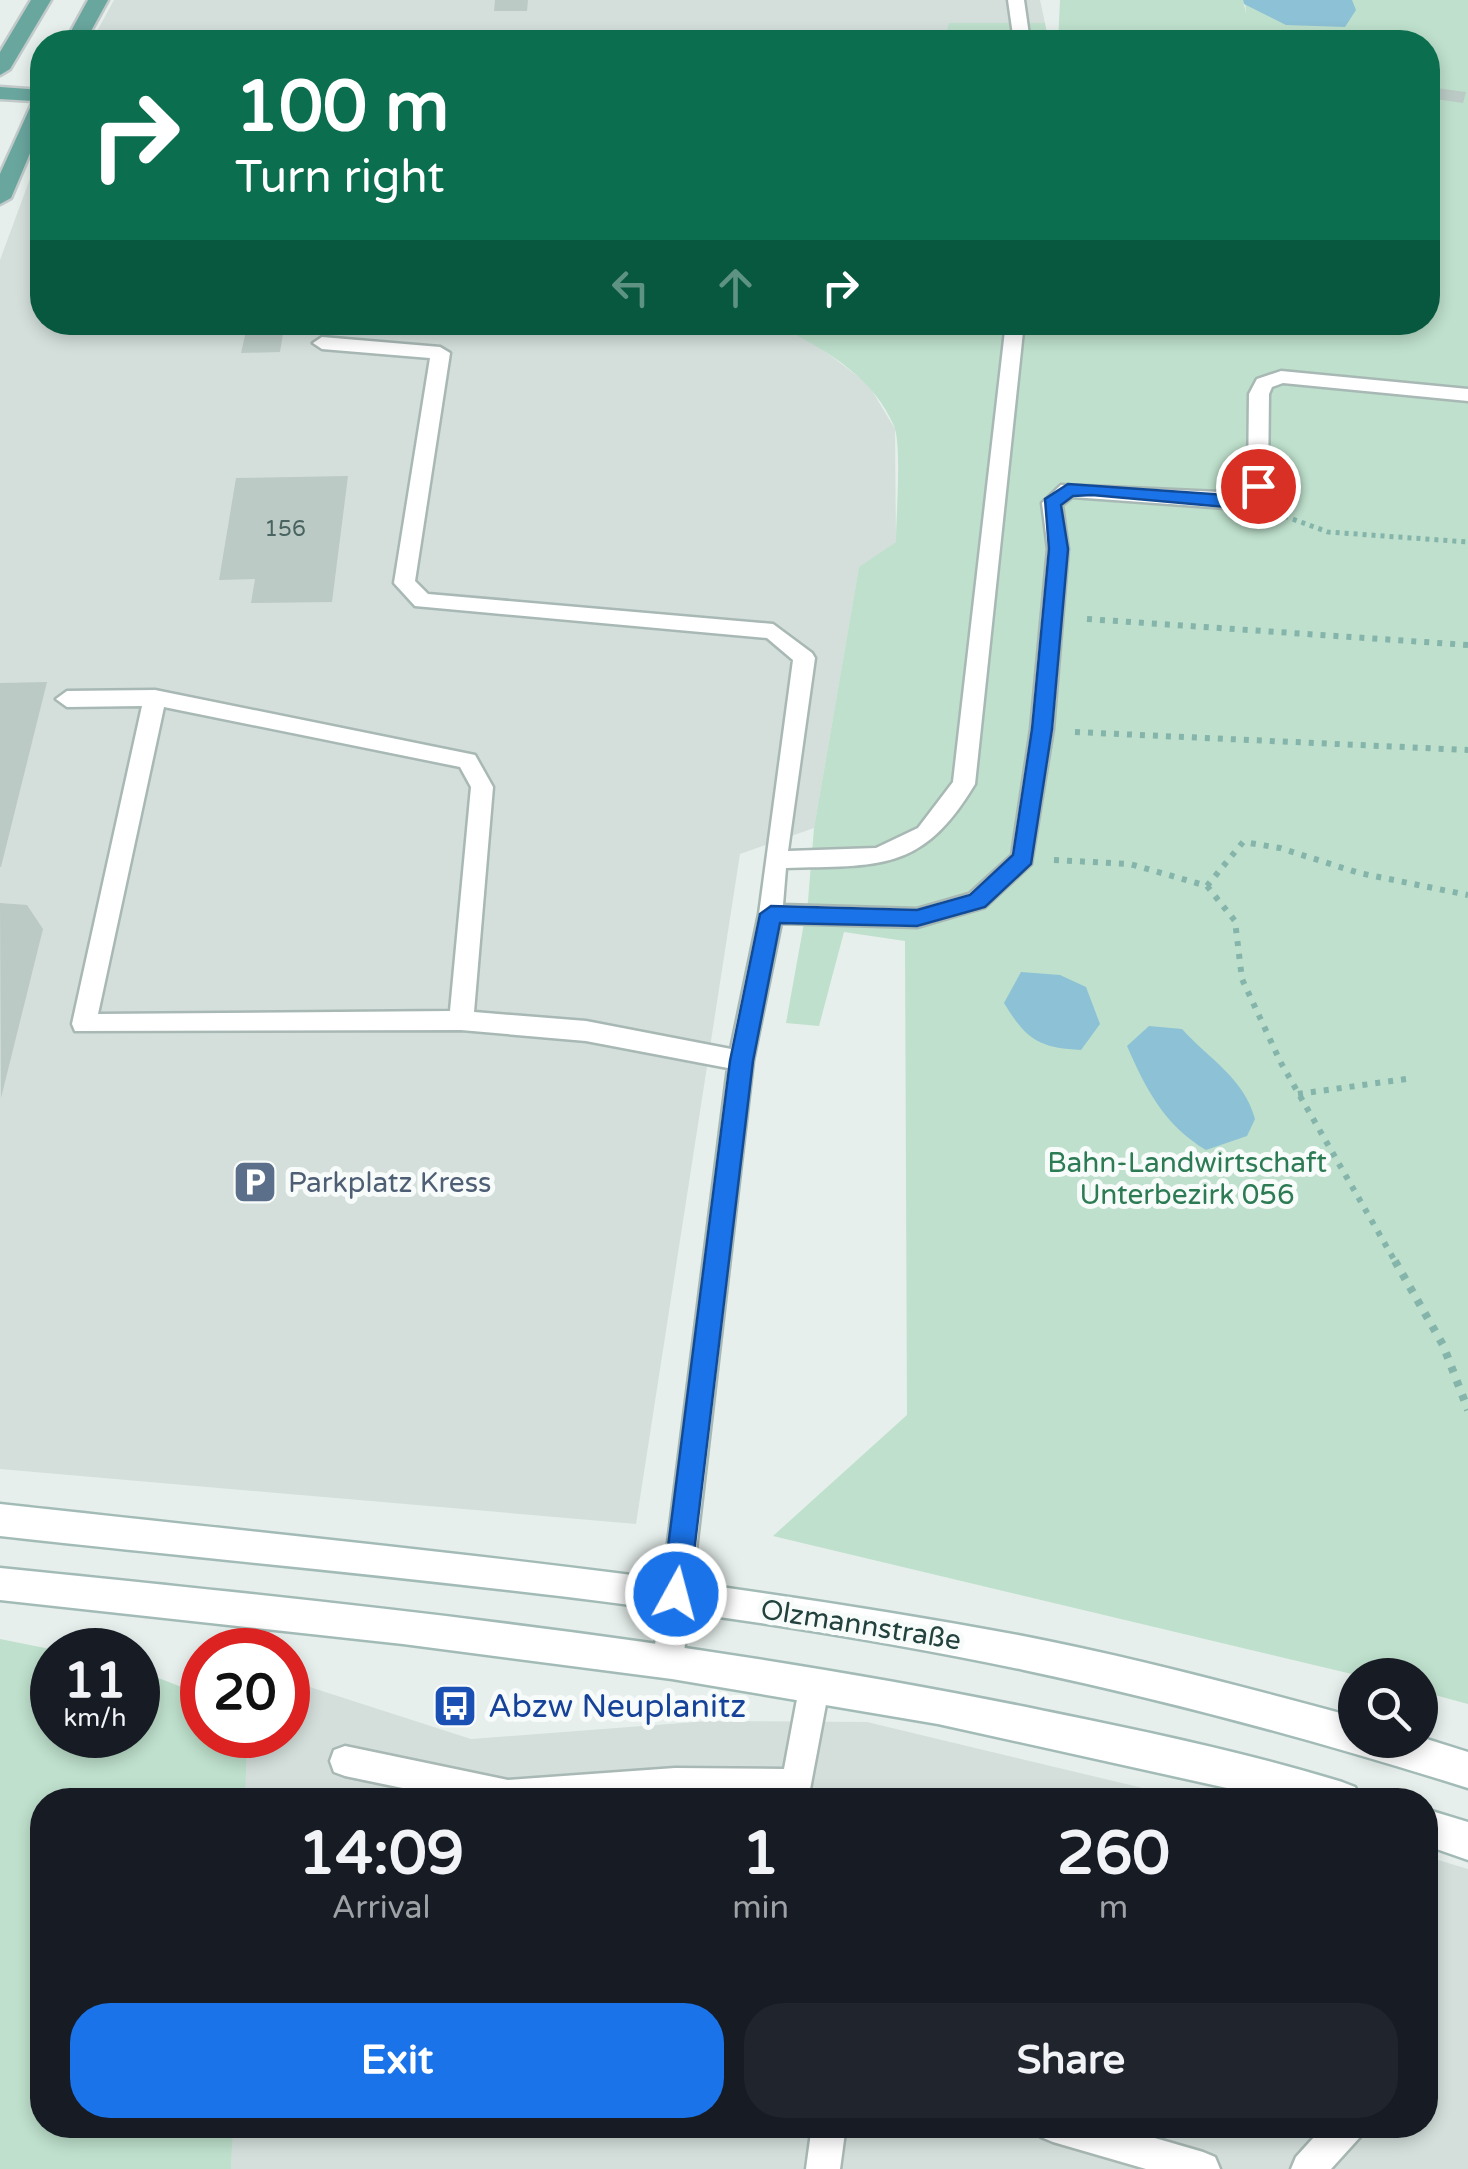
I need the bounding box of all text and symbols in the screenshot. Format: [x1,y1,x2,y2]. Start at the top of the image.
text: 100 m [235,66,449,150]
icon: right [70,70,200,200]
text: Turn right [235,151,444,205]
icon: left [603,260,658,315]
icon: ahead [708,260,763,315]
icon: right [813,260,868,315]
pin [1216,444,1301,529]
icon: arrive [1231,459,1286,514]
house number: 156 [264,516,306,542]
park label: Bahn-Landwirtschaft Unterbezirk 056 [1047,1146,1327,1212]
parking icon: Parkplatz Kress [232,1159,278,1205]
place label: Parkplatz Kress [288,1166,492,1200]
position arrow [624,1542,728,1646]
street label: Olzmannstraße [758,1592,963,1658]
speed limit sign: 20 [180,1628,310,1758]
text: 11 [64,1651,126,1711]
map controls [1338,1658,1438,1758]
button: search [1338,1658,1438,1758]
bus stop icon: Abzw Neuplanitz [432,1683,478,1729]
place label: Abzw Neuplanitz [488,1688,746,1726]
text: km/h [64,1703,126,1733]
text: 14:09 [298,1818,464,1890]
text: 1 [742,1818,779,1890]
text: 260 [1057,1818,1170,1890]
text: Arrival [332,1889,431,1927]
text: min [732,1889,789,1927]
text: m [1099,1889,1128,1927]
button: Exit [70,2003,724,2118]
button: Share [744,2003,1398,2118]

